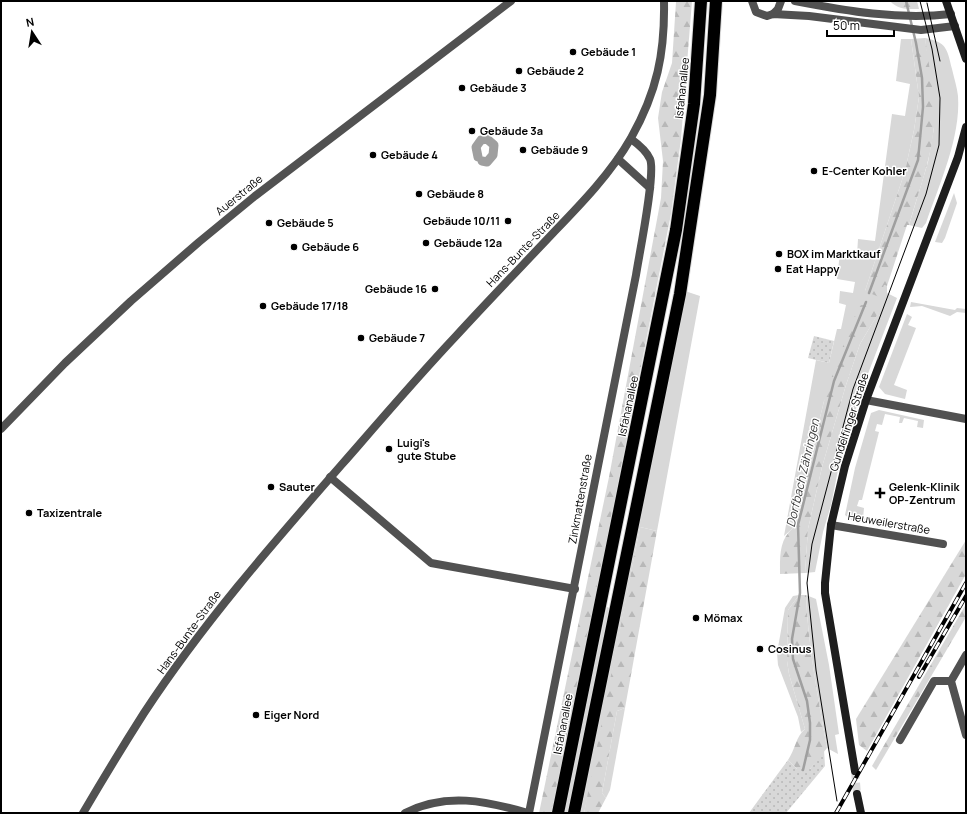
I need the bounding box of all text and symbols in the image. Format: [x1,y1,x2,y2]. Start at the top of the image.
north arrow [12,12,52,52]
scale bar [827,12,894,38]
text: N [24,14,35,30]
text: 50 m [833,17,860,34]
place label: Gebäude 1 [581,44,636,59]
marker: Gebäude 1 [568,47,578,57]
street label: Isfahanallee [671,56,692,119]
place label: Gebäude 2 [527,63,584,78]
marker: Gebäude 2 [514,66,524,76]
place label: Gebäude 3 [470,80,527,95]
marker: Gebäude 3 [457,83,467,93]
place label: Gebäude 3a [480,123,543,138]
marker: Gebäude 3a [467,126,477,136]
place label: Gebäude 9 [531,142,588,157]
marker: Gebäude 9 [518,145,528,155]
place label: Gebäude 4 [381,147,438,162]
marker: Gebäude 4 [368,150,378,160]
place label: E-Center Kohler [822,163,907,178]
marker: E-Center Kohler [809,166,819,176]
street label: Auerstraße [212,171,266,218]
place label: Gebäude 8 [427,186,484,201]
marker: Gebäude 8 [414,189,424,199]
street label: Hans-Bunte-Straße [483,207,563,290]
place label: Gebäude 10/11 [423,213,500,228]
place label: Gebäude 5 [277,215,334,230]
marker: Gebäude 10/11 [503,216,513,226]
marker: Gebäude 5 [264,218,274,228]
place label: Gebäude 12a [434,235,502,250]
marker: Gebäude 12a [421,238,431,248]
place label: Gebäude 6 [302,239,359,254]
marker: Gebäude 6 [289,242,299,252]
place label: BOX im Marktkauf [787,246,881,261]
marker: BOX im Marktkauf [774,249,784,259]
place label: Eat Happy [786,261,840,276]
marker: Eat Happy [773,264,783,274]
place label: Gebäude 16 [365,281,427,296]
marker: Gebäude 16 [430,284,440,294]
place label: Gebäude 17/18 [271,298,349,313]
marker: Gebäude 17/18 [258,301,268,311]
place label: Gebäude 7 [369,330,425,345]
marker: Gebäude 7 [356,333,366,343]
street label: Gundelfinger Straße [826,370,872,473]
street label: Isfahanallee [614,374,641,438]
water label: Dorfbach Zähringen [782,416,823,529]
place label: Luigi's gute Stube [397,435,457,463]
marker: Luigi's gute Stube [384,444,394,454]
street label: Zinkmattenstraße [564,452,595,545]
place label: Sauter [279,479,316,494]
place label: Gelenk-Klinik OP-Zentrum [889,479,961,507]
marker: Sauter [266,482,276,492]
marker: Gelenk-Klinik OP-Zentrum [874,487,886,499]
place label: Taxizentrale [37,505,103,520]
marker: Taxizentrale [24,508,34,518]
street label: Heuweilerstraße [847,508,932,537]
street label: Hans-Bunte-Straße [153,587,224,676]
place label: Mömax [704,610,743,625]
marker: Mömax [691,613,701,623]
place label: Cosinus [768,641,812,656]
marker: Cosinus [755,644,765,654]
street label: Isfahanallee [549,692,576,756]
place label: Eiger Nord [264,707,319,722]
marker: Eiger Nord [251,710,261,720]

